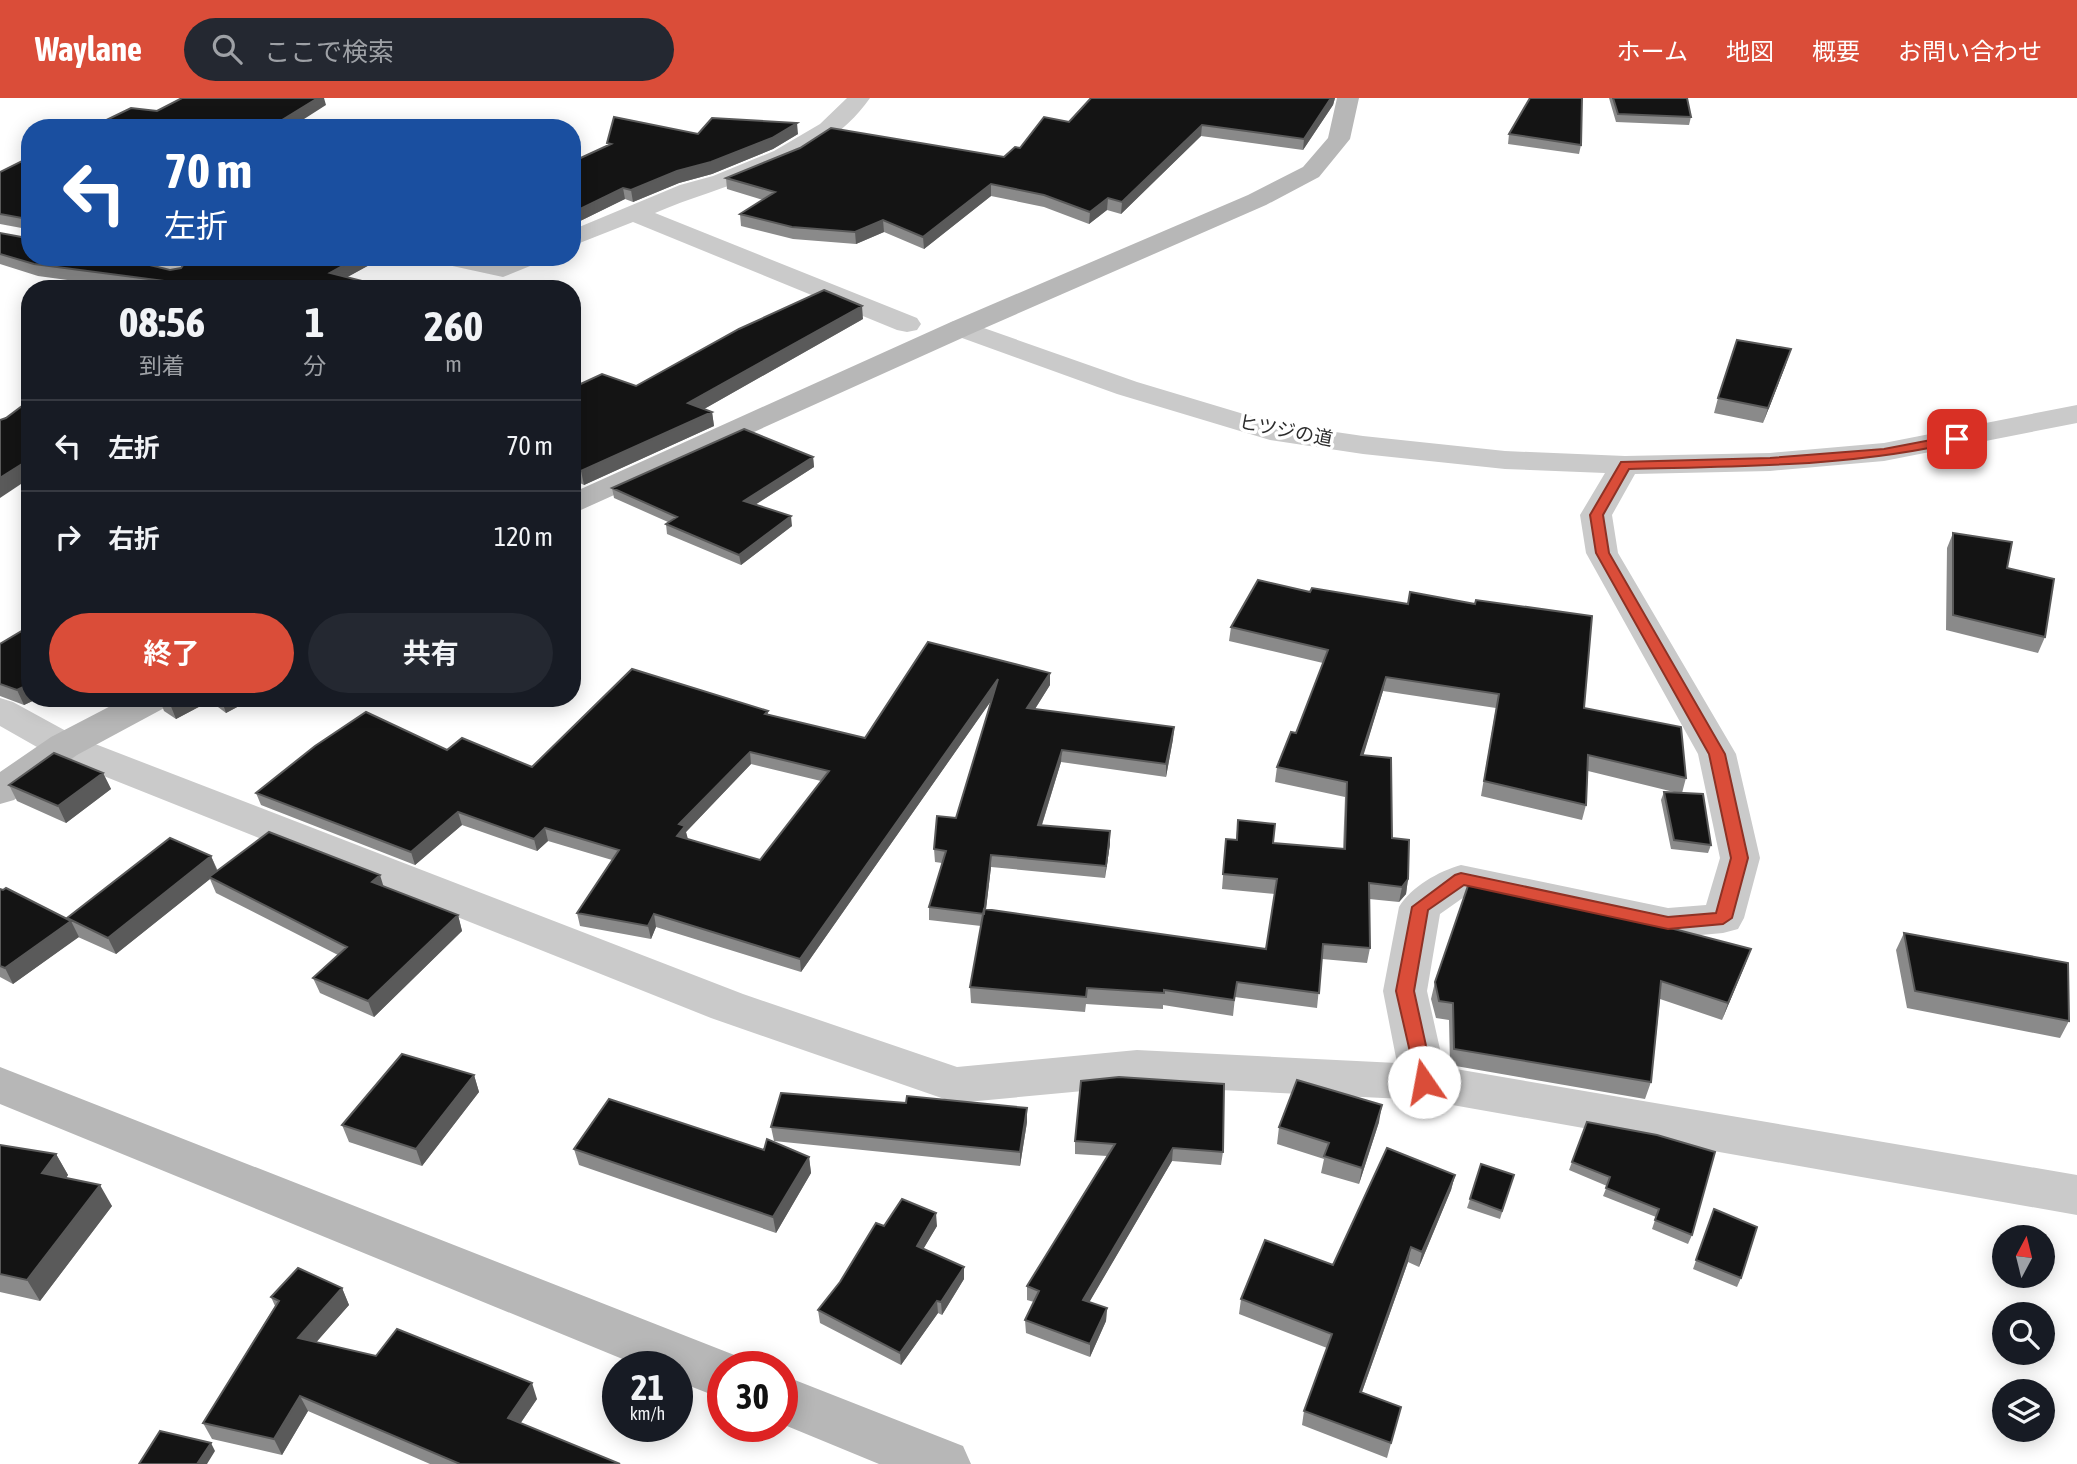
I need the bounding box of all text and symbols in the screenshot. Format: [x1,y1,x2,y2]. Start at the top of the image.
search box [184,18,674,81]
text: Waylane [35,30,142,68]
icon: search [208,30,246,68]
text: ここで検索 [264,37,394,67]
text: ホーム [1617,38,1688,65]
text: 地図 [1726,38,1774,65]
text: 概要 [1812,38,1860,65]
text: お問い合わせ [1898,38,2042,65]
text: 70 m [164,142,252,198]
icon: left [49,147,140,238]
text: 左折 [164,207,228,244]
text: 08:56 [119,298,205,346]
text: 1 [305,298,324,346]
text: 260 [424,302,483,350]
text: m [445,351,462,377]
text: 到着 [139,353,185,379]
text: 分 [303,353,326,379]
pin [1927,409,1987,469]
street label: ヒツジの道 [1237,410,1335,450]
icon: arrive [1938,420,1976,458]
icon: left [49,427,87,465]
text: 70 m [506,431,553,461]
text: 左折 [108,433,160,463]
icon: right [49,518,87,556]
text: 120 m [494,522,553,552]
text: 右折 [108,524,160,554]
button: 終了 [49,613,294,693]
button: 共有 [308,613,553,693]
position arrow [1387,1045,1461,1119]
north arrow [1992,1225,2054,1288]
map controls [1992,1225,2055,1442]
button: search [1992,1302,2055,1365]
speed limit sign: 30 [707,1351,798,1442]
text: 21 [631,1367,664,1407]
button: layers [1992,1379,2055,1442]
text: km/h [630,1403,665,1424]

